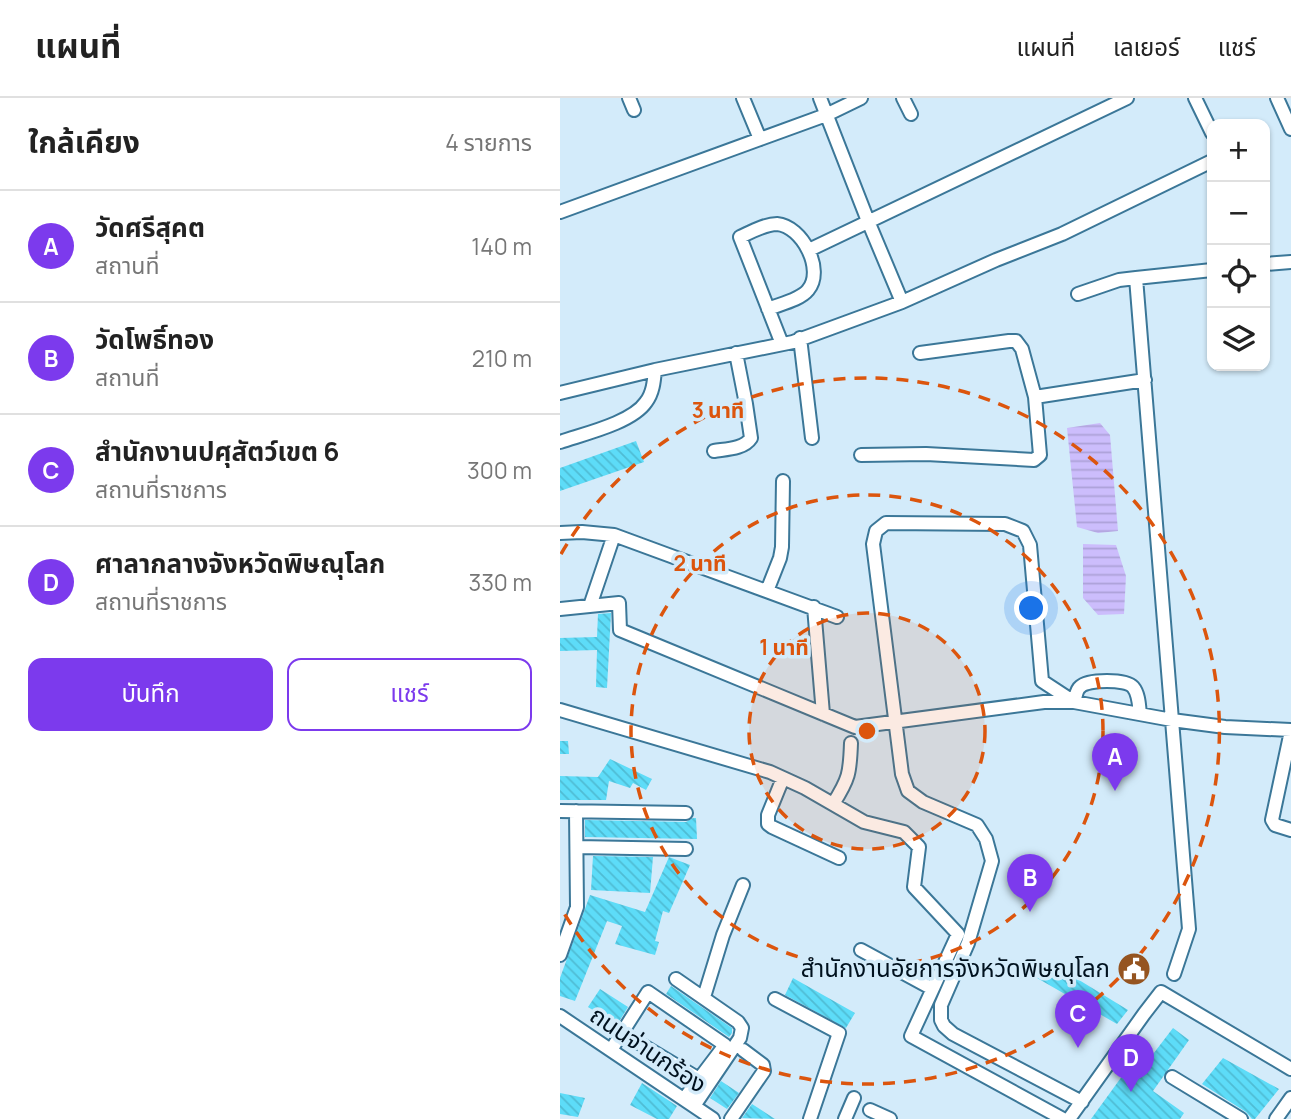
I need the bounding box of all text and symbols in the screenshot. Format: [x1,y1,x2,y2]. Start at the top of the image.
text: แผนที่ [35,23,121,68]
text: แผนที่ [1017,30,1075,63]
text: เลเยอร์ [1113,30,1180,63]
text: แชร์ [1218,30,1256,63]
map controls [1207,119,1270,371]
button: + [1207,119,1270,182]
text: ใกล้เคียง [28,121,140,162]
text: 4 รายการ [445,126,532,158]
button: − [1207,182,1270,245]
text: วัดศรีสุคต [95,209,205,245]
text: A [43,230,59,262]
text: 140 m [471,230,532,262]
button: locate [1207,245,1270,308]
text: สถานที่ [95,249,159,281]
button: layers [1207,308,1270,371]
text: วัดโพธิ์ทอง [95,321,214,357]
text: B [44,342,58,374]
text: 210 m [472,342,532,374]
text: สถานที่ [95,361,159,393]
text: 3 นาที [692,396,744,424]
text: สำนักงานปศุสัตว์เขต 6 [95,433,339,469]
text: C [43,454,60,486]
text: 300 m [467,454,532,486]
text: สถานที่ราชการ [95,473,227,505]
text: ศาลากลางจังหวัดพิษณุโลก [95,545,385,581]
text: 2 นาที [674,549,726,577]
text: D [43,566,59,598]
text: 330 m [468,566,532,598]
text: สถานที่ราชการ [95,585,227,617]
your location [1014,591,1048,625]
text: 1 นาที [759,633,809,661]
button: บันทึก [28,658,273,731]
button: แชร์ [287,658,532,731]
centre of rings [855,719,879,743]
pin: A [1092,733,1138,791]
pin: B [1007,854,1053,912]
public building icon: สำนักงานอัยการจังหวัดพิษณุโลก [1115,950,1153,988]
place label: สำนักงานอัยการจังหวัดพิษณุโลก [801,951,1110,984]
pin: C [1055,990,1101,1048]
street label: ถนนจ่านกร้อง [584,998,714,1100]
pin: D [1108,1034,1154,1092]

